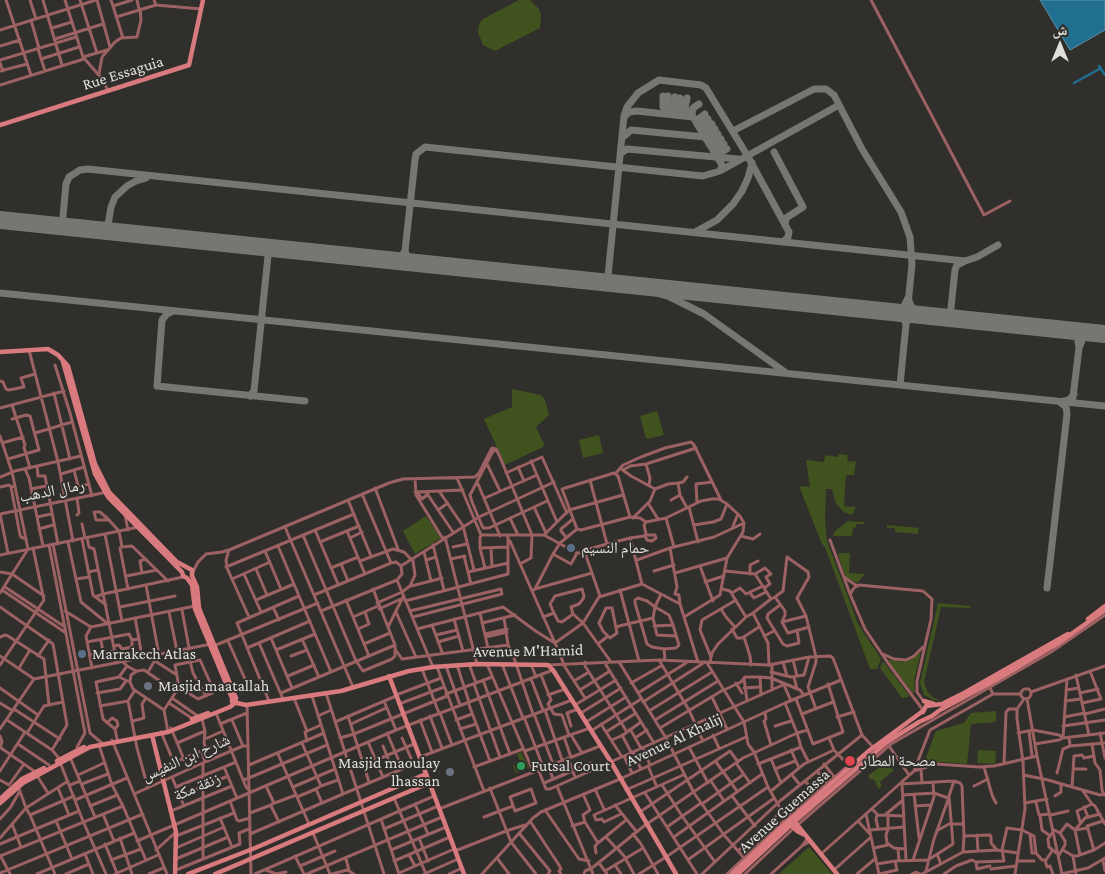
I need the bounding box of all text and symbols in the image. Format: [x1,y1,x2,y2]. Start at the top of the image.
north arrow [1035,20,1085,70]
text: ش [1053,22,1067,38]
street label: Rue Essaguia [80,52,166,94]
street label: رمال الدهب [18,475,86,507]
place label: حمام النسيم [581,538,649,558]
marker: حمام النسيم [565,542,577,554]
street label: Avenue M'Hamid [473,640,583,662]
place label: Marrakech Atlas [92,644,196,664]
marker: Marrakech Atlas [76,648,88,660]
place label: Masjid maatallah [158,676,269,696]
marker: Masjid maatallah [142,680,154,692]
street label: Avenue Al Khalij [623,709,725,771]
street label: شارح ابن النفيس [139,730,233,786]
place label: مصحة المطار [861,751,936,771]
place label: Masjid maoulay lhassan [338,753,440,791]
marker: مصحة المطار [843,754,857,768]
place label: Futsal Court [531,756,610,776]
marker: Futsal Court [515,760,527,772]
street label: Avenue Guemassa [734,765,834,857]
marker: Masjid maoulay lhassan [444,766,456,778]
street label: زنقة مكة [171,769,223,805]

